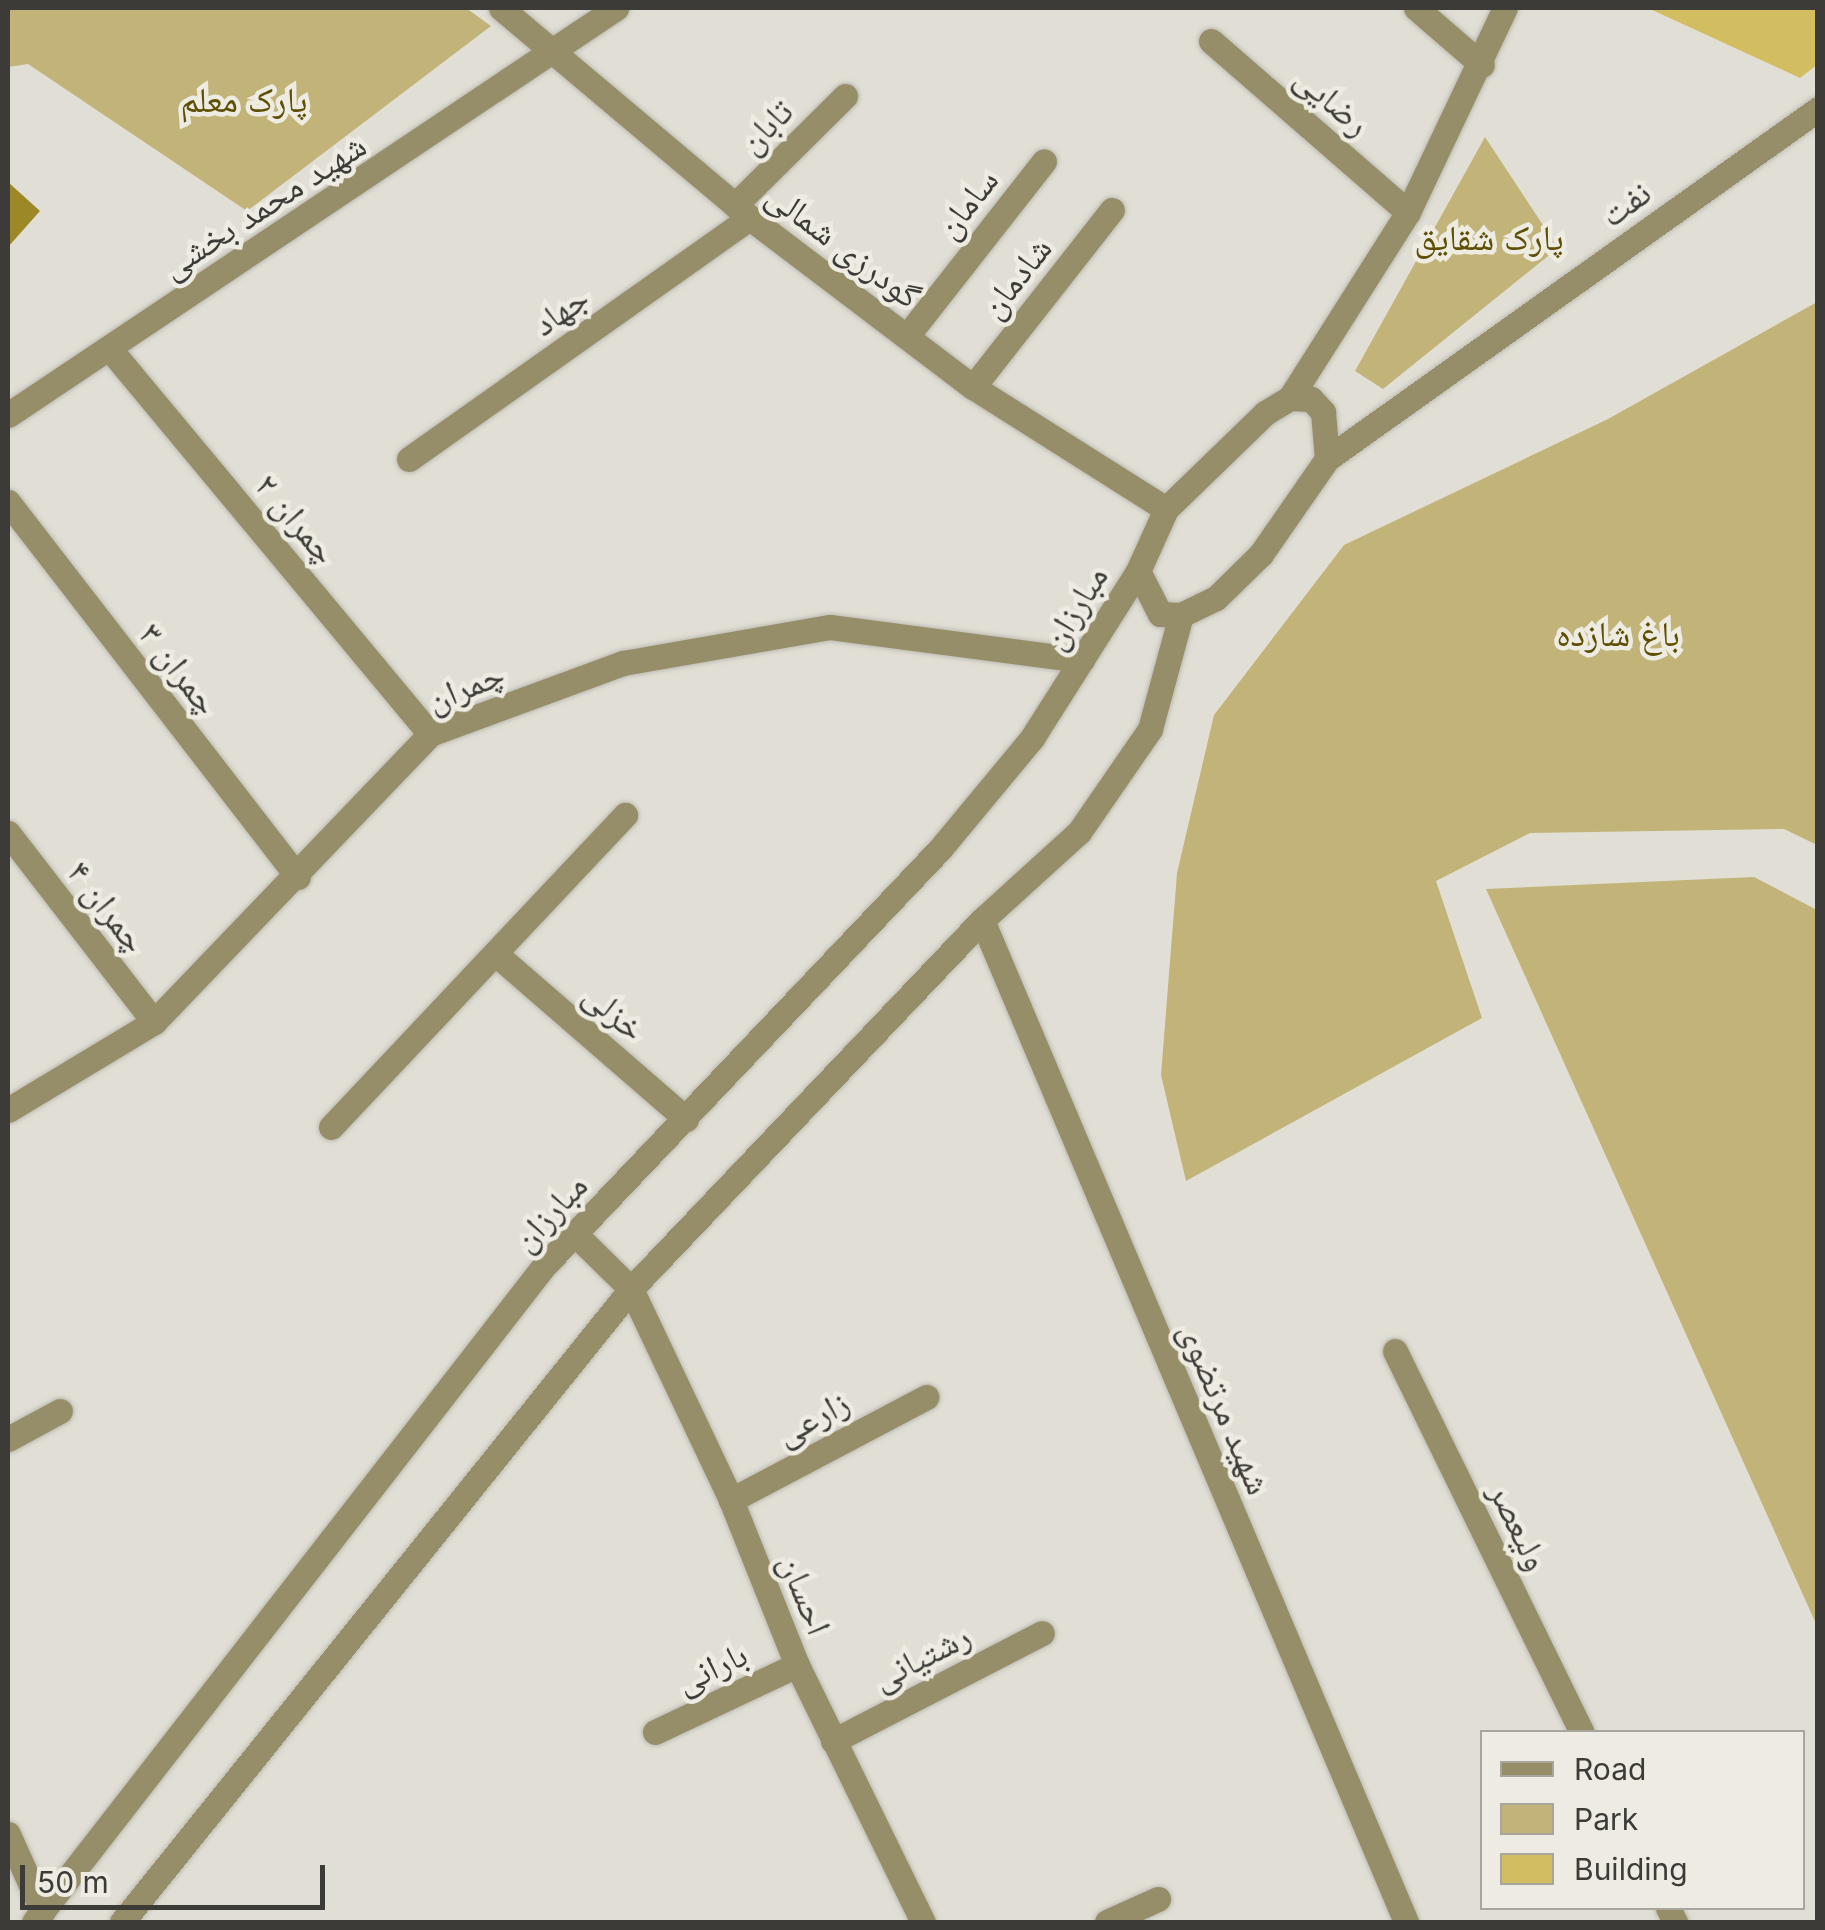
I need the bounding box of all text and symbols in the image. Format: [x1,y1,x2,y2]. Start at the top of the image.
street label: رضایی [1287,56,1379,144]
park label: پارک معلم [181,78,307,120]
street label: تابان [729,90,801,162]
street label: شهید محمد بخشی [153,123,373,287]
street label: سامان [926,160,1006,246]
street label: نفت [1592,171,1658,235]
street label: گودرزی شمالی [759,174,929,316]
park label: پارک شقایق [1414,216,1564,258]
street label: شادمان [970,228,1060,326]
street label: جهاد [524,276,596,344]
street label: چمران ۲ [247,464,347,572]
street label: مبارزان [1032,557,1116,657]
park label: باغ شازده [1556,612,1680,654]
street label: چمران ۳ [131,614,229,722]
street label: چمران [420,652,510,720]
street label: چمران ۴ [59,852,157,960]
street label: خزلی [576,973,654,1049]
street label: مبارزان [503,1164,595,1260]
street label: شهید مرتضوی [1171,1316,1281,1500]
street label: زارعی [768,1380,856,1454]
street label: ولیعصر [1481,1475,1559,1577]
street label: احسان [771,1548,841,1640]
street label: رشتیانی [865,1614,977,1698]
street label: بارانی [669,1632,753,1702]
legend [1480,1730,1805,1910]
text: Road [1574,1751,1646,1787]
text: Park [1574,1801,1638,1837]
scale bar [25,1845,330,1907]
text: Building [1574,1851,1688,1887]
text: 50 m [37,1864,109,1900]

